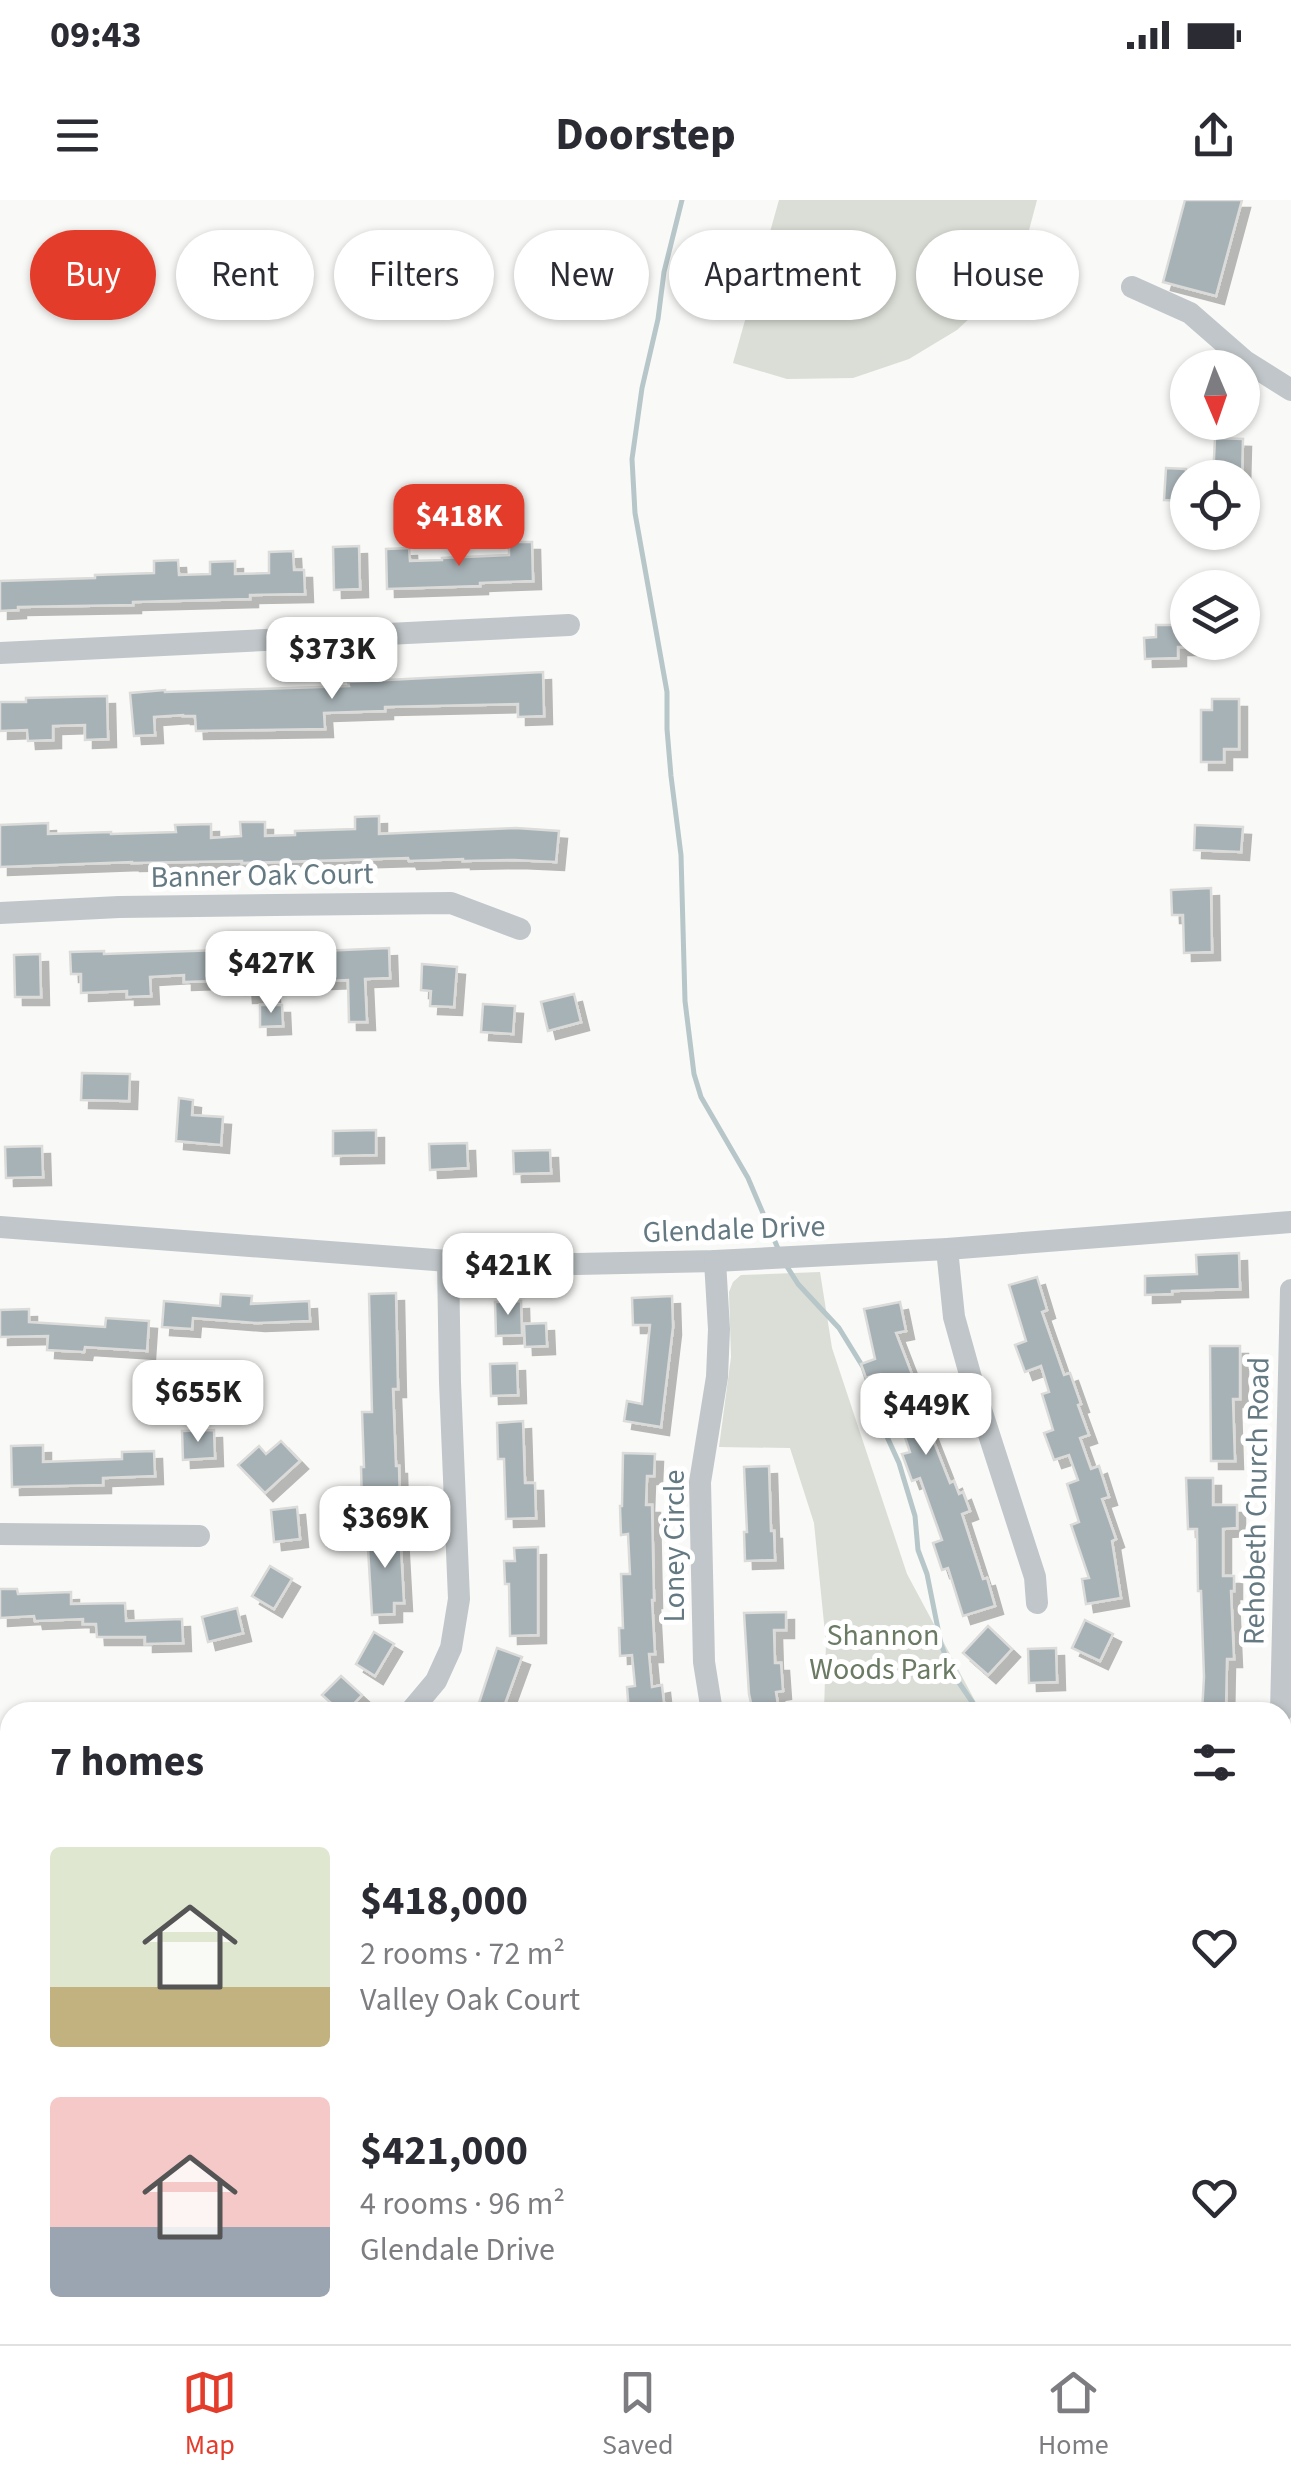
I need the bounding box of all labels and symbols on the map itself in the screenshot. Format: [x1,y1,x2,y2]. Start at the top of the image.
north arrow [1170,350,1260,440]
pin: $418K [389,484,529,569]
pin: $373K [262,617,402,702]
street label: Banner Oak Court [150,852,374,899]
pin: $427K [201,931,341,1016]
street label: Glendale Drive [642,1205,826,1254]
pin: $421K [438,1233,578,1318]
street label: Rehobeth Church Road [1232,1357,1281,1645]
pin: $655K [128,1360,268,1445]
pin: $449K [856,1373,996,1458]
street label: Loney Circle [653,1470,696,1622]
pin: $369K [315,1486,455,1571]
park label: Shannon Woods Park [809,1614,957,1691]

